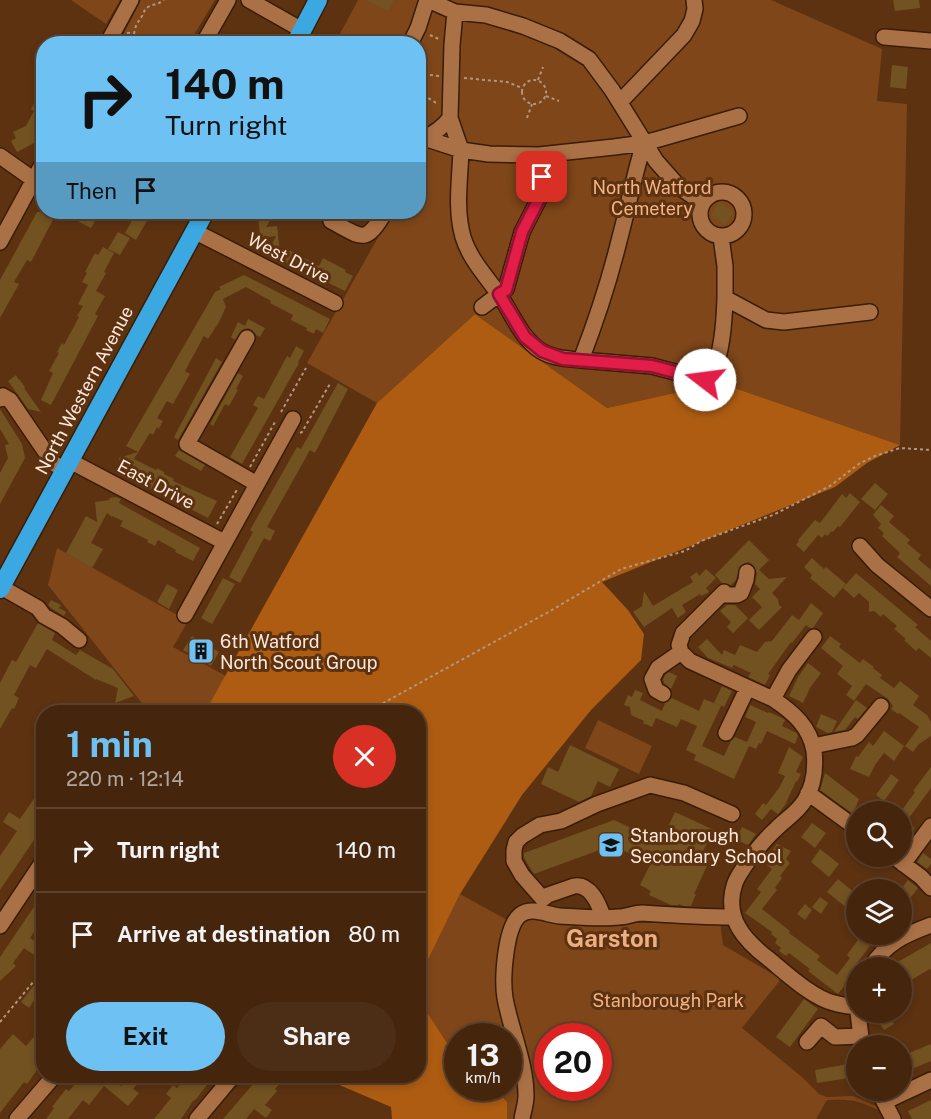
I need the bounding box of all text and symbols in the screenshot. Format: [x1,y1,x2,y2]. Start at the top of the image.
text: 140 m [165,59,285,108]
icon: right [66,60,144,138]
text: Turn right [165,109,288,141]
pin [516,151,567,202]
icon: arrive [525,160,558,193]
icon: arrive [129,174,162,207]
park label: North Watford Cemetery [593,177,711,219]
text: Then [66,178,117,204]
street label: West Drive [244,228,334,288]
street label: North Western Avenue [31,302,137,478]
position arrow [673,348,737,412]
street label: East Drive [114,455,198,513]
place label: 6th Watford North Scout Group [220,631,377,673]
building icon: 6th Watford North Scout Group [186,636,216,666]
text: 1 min [66,723,153,765]
button: close [333,725,396,788]
text: 220 m · 12:14 [66,767,184,791]
map controls [846,801,912,1101]
button: search [846,801,912,867]
place label: Stanborough Secondary School [630,825,782,867]
school or university icon: Stanborough Secondary School [596,830,626,860]
icon: right [66,834,99,867]
text: Turn right [117,837,220,863]
text: 140 m [335,837,396,863]
button: layers [846,879,912,945]
icon: arrive [66,918,99,951]
text: Arrive at destination [117,921,330,947]
text: 80 m [348,921,400,947]
district label: Garston [566,924,658,952]
button: + [846,957,912,1023]
park label: Stanborough Park [592,990,744,1011]
button: Exit [66,1002,225,1071]
button: Share [237,1002,396,1071]
speed limit sign: 20 [534,1023,612,1101]
button: − [846,1035,912,1101]
text: 13 [467,1037,499,1073]
text: km/h [465,1069,501,1086]

